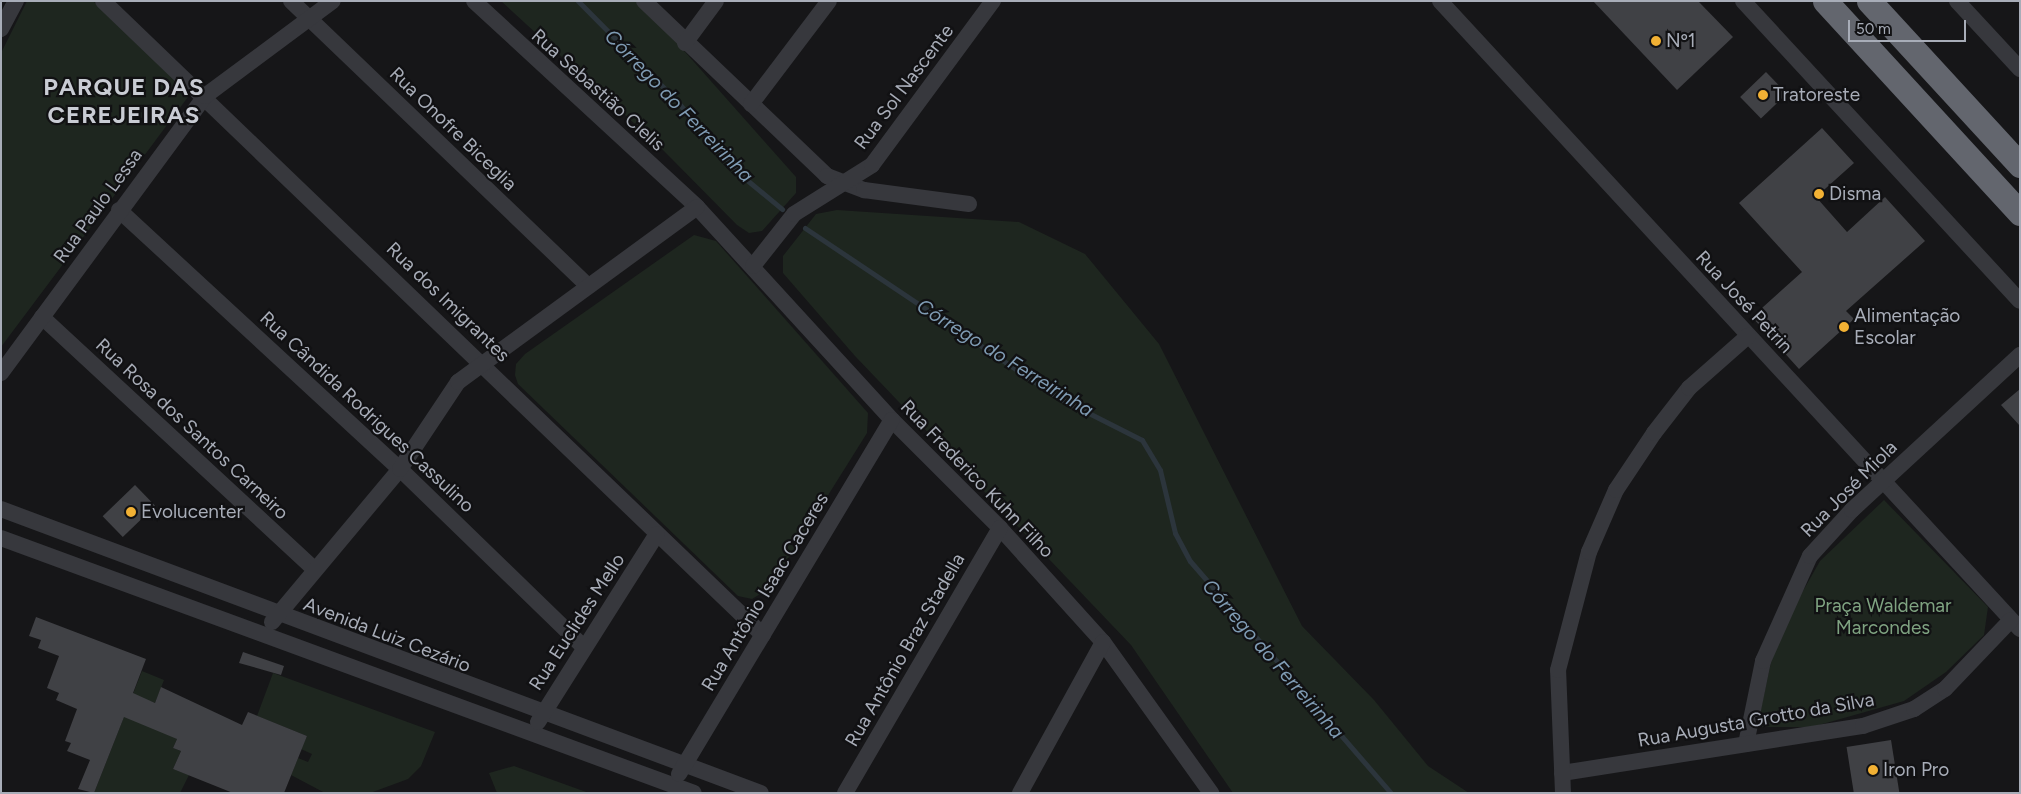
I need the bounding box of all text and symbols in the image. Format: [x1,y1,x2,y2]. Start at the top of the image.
scale bar [1851,10,1968,42]
street label: Rua Sol Nascente [850,20,958,154]
text: 50 m [1856,20,1891,38]
street label: Rua Sebastião Clelis [527,24,669,156]
water label: Córrego do Ferreirinha [600,24,758,188]
place label: Nº1 [1666,30,1695,52]
marker: Nº1 [1650,35,1662,47]
street label: Rua Onofre Biceglia [385,63,521,195]
district label: PARQUE DAS CEREJEIRAS [42,73,206,129]
place label: Tratoreste [1773,84,1860,106]
marker: Tratoreste [1757,89,1769,101]
street label: Rua Paulo Lessa [49,144,147,268]
place label: Disma [1829,183,1881,205]
marker: Disma [1813,188,1825,200]
street label: Rua dos Imigrantes [382,237,514,367]
street label: Rua José Petrin [1691,246,1797,358]
water label: Córrego do Ferreirinha [912,294,1098,422]
place label: Alimentação Escolar [1854,305,1960,349]
street label: Rua Cândida Rodrigues Cassulino [255,307,479,517]
marker: Alimentação Escolar [1838,321,1850,333]
street label: Rua Rosa dos Santos Carneiro [91,334,293,524]
street label: Rua Frederico Kuhn Filho [896,395,1058,563]
street label: Rua José Miola [1796,436,1902,542]
street label: Rua Antônio Isaac Caceres [697,489,833,695]
place label: Evolucenter [141,501,243,523]
marker: Evolucenter [125,506,137,518]
street label: Rua Euclides Mello [524,549,630,695]
street label: Rua Antônio Braz Stadella [840,549,970,751]
water label: Córrego do Ferreirinha [1197,574,1349,744]
street label: Avenida Luiz Cezário [300,593,474,677]
park label: Praça Waldemar Marcondes [1815,595,1951,639]
street label: Rua Augusta Grotto da Silva [1636,688,1876,752]
place label: Iron Pro [1883,759,1949,781]
marker: Iron Pro [1867,764,1879,776]

